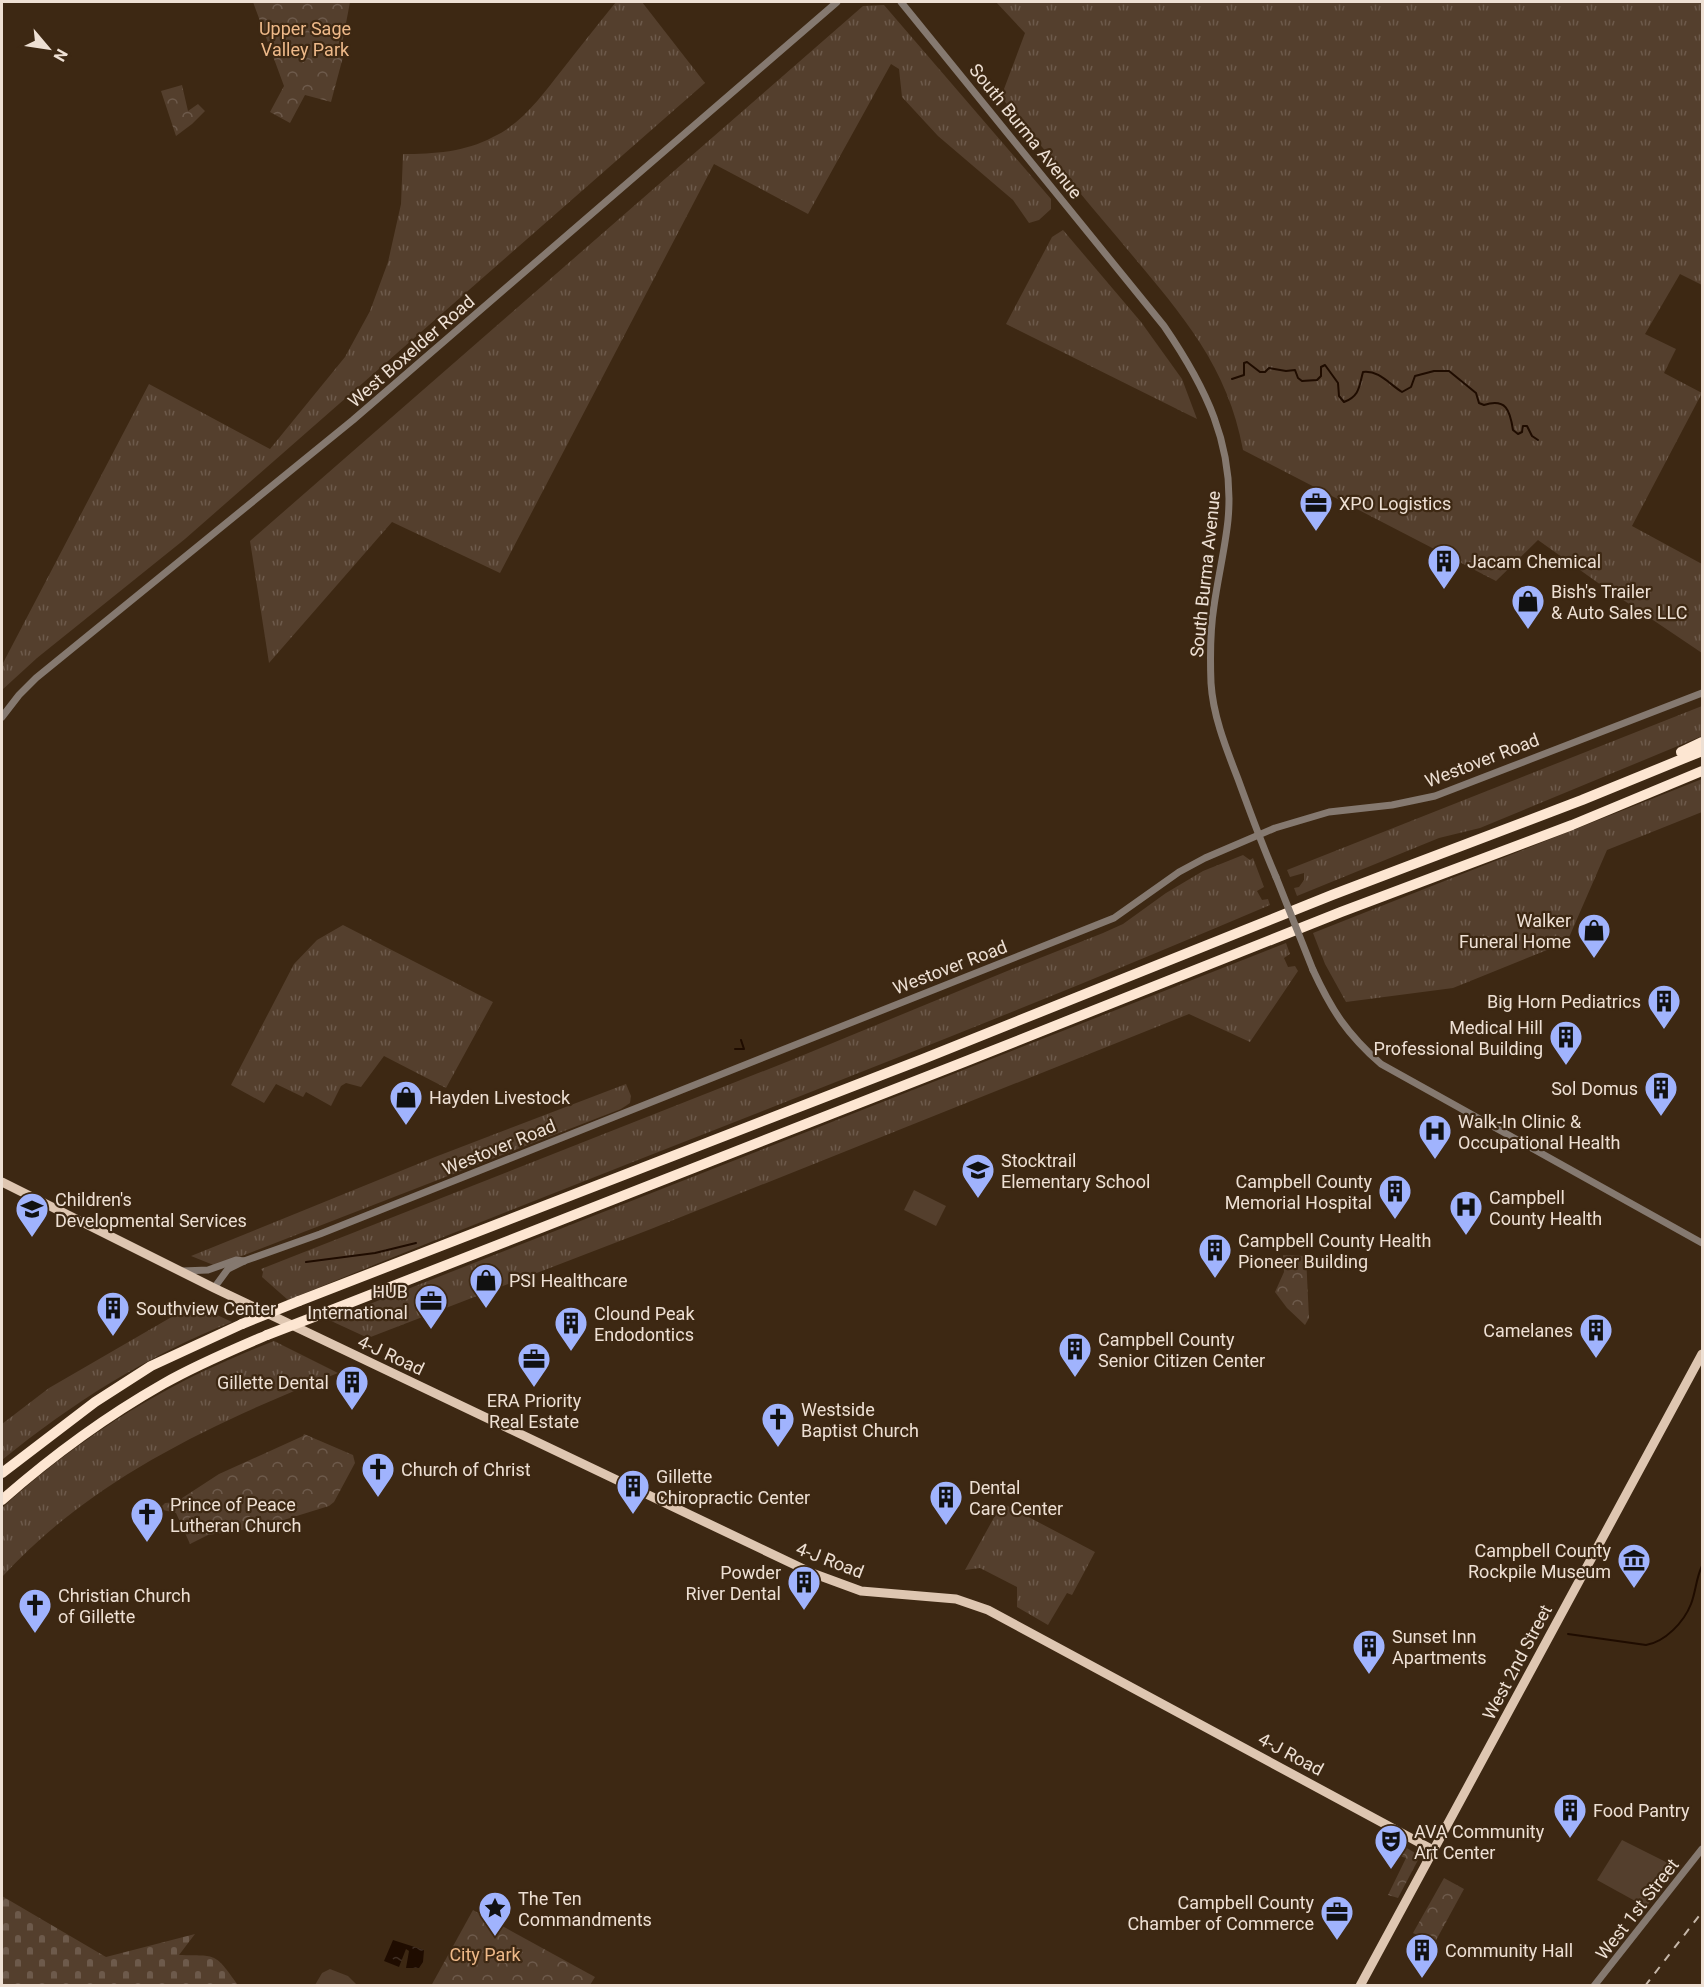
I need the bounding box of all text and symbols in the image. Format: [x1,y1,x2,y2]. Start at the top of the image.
north arrow [18,18,78,78]
park label: Upper Sage Valley Park [259,18,351,60]
text: N [50,45,72,65]
street label: South Burma Avenue [965,59,1087,203]
street label: West Boxelder Road [344,290,478,412]
office icon: XPO Logistics [1298,485,1334,532]
street label: South Burma Avenue [1186,490,1224,658]
place label: XPO Logistics [1339,493,1451,514]
building icon: Jacam Chemical [1426,543,1462,590]
place label: Jacam Chemical [1467,551,1601,572]
place label: Bish's Trailer & Auto Sales LLC [1551,581,1687,623]
shop icon: Bish's Trailer & Auto Sales LLC [1510,583,1546,630]
street label: Westover Road [1422,729,1542,791]
place label: Walker Funeral Home [1459,910,1571,952]
shop icon: Walker Funeral Home [1576,912,1612,959]
street label: Westover Road [890,936,1010,998]
building icon: Big Horn Pediatrics [1646,983,1682,1030]
place label: Big Horn Pediatrics [1487,991,1641,1012]
place label: Medical Hill Professional Building [1374,1017,1543,1059]
building icon: Medical Hill Professional Building [1548,1019,1584,1066]
building icon: Sol Domus [1643,1070,1679,1117]
place label: Sol Domus [1551,1078,1638,1099]
shop icon: Hayden Livestock [388,1079,424,1126]
place label: Hayden Livestock [429,1087,571,1108]
place label: Walk-In Clinic & Occupational Health [1458,1111,1621,1153]
hospital icon: Walk-In Clinic & Occupational Health [1417,1113,1453,1160]
street label: Westover Road [439,1115,559,1179]
place label: Stocktrail Elementary School [1001,1150,1150,1192]
school or university icon: Stocktrail Elementary School [960,1152,996,1199]
place label: Campbell County Memorial Hospital [1225,1171,1372,1213]
building icon: Campbell County Memorial Hospital [1377,1173,1413,1220]
place label: Campbell County Health [1489,1187,1602,1229]
place label: Children's Developmental Services [55,1189,247,1231]
hospital icon: Campbell County Health [1448,1189,1484,1236]
school or university icon: Children's Developmental Services [14,1191,50,1238]
place label: Campbell County Health Pioneer Building [1238,1230,1431,1272]
building icon: Campbell County Health Pioneer Building [1197,1232,1233,1279]
shop icon: PSI Healthcare [468,1262,504,1309]
place label: PSI Healthcare [509,1270,627,1291]
place label: HUB International [307,1281,408,1323]
office icon: HUB International [413,1283,449,1330]
building icon: Southview Center [95,1290,131,1337]
place label: Southview Center [136,1298,276,1319]
place label: Clound Peak Endodontics [594,1303,695,1345]
building icon: Clound Peak Endodontics [553,1305,589,1352]
building icon: Camelanes [1578,1312,1614,1359]
place label: Camelanes [1483,1320,1573,1341]
place label: Campbell County Senior Citizen Center [1098,1329,1265,1371]
street label: 4-J Road [354,1331,428,1379]
building icon: Campbell County Senior Citizen Center [1057,1331,1093,1378]
office icon: ERA Priority Real Estate [516,1341,552,1388]
building icon: Gillette Dental [334,1364,370,1411]
place label: Gillette Dental [217,1372,329,1393]
place label: ERA Priority Real Estate [487,1390,582,1432]
place label: Westside Baptist Church [801,1399,919,1441]
church icon: Westside Baptist Church [760,1401,796,1448]
church icon: Church of Christ [360,1451,396,1498]
place label: Church of Christ [401,1459,531,1480]
place label: Gillette Chiropractic Center [656,1466,810,1508]
building icon: Gillette Chiropractic Center [615,1468,651,1515]
place label: Dental Care Center [969,1477,1063,1519]
building icon: Dental Care Center [928,1479,964,1526]
place label: Prince of Peace Lutheran Church [170,1494,301,1536]
church icon: Prince of Peace Lutheran Church [129,1496,165,1543]
street label: 4-J Road [793,1538,867,1582]
place label: Campbell County Rockpile Museum [1468,1540,1611,1582]
museum icon: Campbell County Rockpile Museum [1616,1542,1652,1589]
place label: Powder River Dental [685,1562,781,1604]
building icon: Powder River Dental [786,1564,822,1611]
place label: Christian Church of Gillette [58,1585,191,1627]
church icon: Christian Church of Gillette [17,1587,53,1634]
street label: West 2nd Street [1478,1601,1556,1723]
place label: Sunset Inn Apartments [1392,1626,1487,1668]
building icon: Sunset Inn Apartments [1351,1628,1387,1675]
street label: 4-J Road [1255,1728,1327,1780]
building icon: Food Pantry [1552,1792,1588,1839]
place label: Food Pantry [1593,1800,1690,1821]
place label: AVA Community Art Center [1414,1821,1545,1863]
theatre icon: AVA Community Art Center [1373,1823,1409,1870]
street label: West 1st Street [1591,1854,1683,1964]
place label: The Ten Commandments [518,1888,652,1930]
place icon: The Ten Commandments [477,1890,513,1937]
place label: Campbell County Chamber of Commerce [1128,1892,1314,1934]
office icon: Campbell County Chamber of Commerce [1319,1894,1355,1941]
building icon: Community Hall [1404,1932,1440,1979]
place label: Community Hall [1445,1940,1573,1961]
park label: City Park [449,1944,521,1965]

